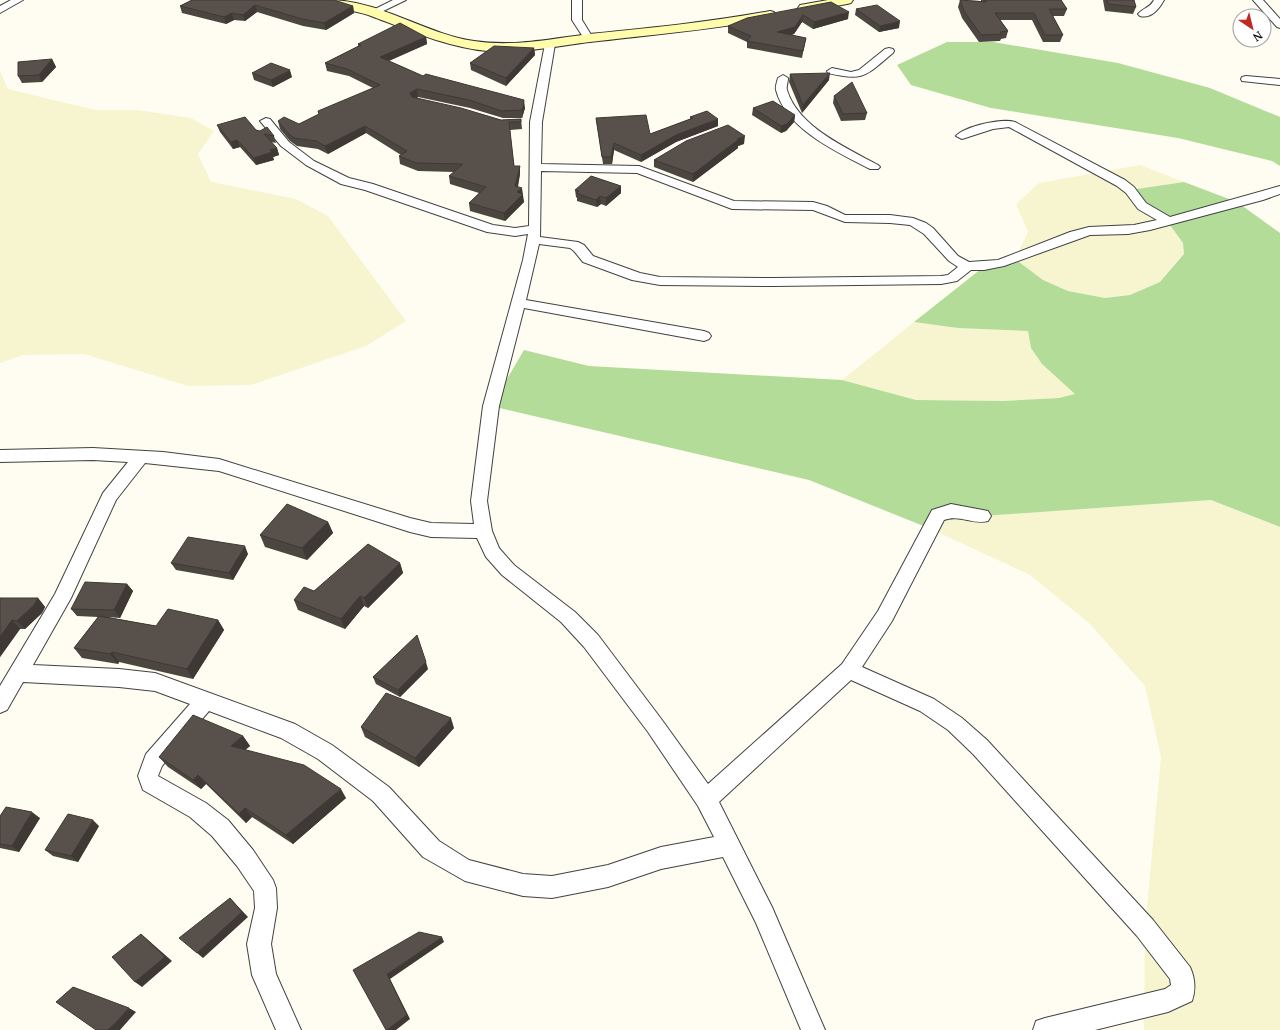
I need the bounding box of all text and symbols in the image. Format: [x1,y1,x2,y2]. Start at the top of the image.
north arrow [1232,8,1272,48]
text: N [1250,28,1266,45]

